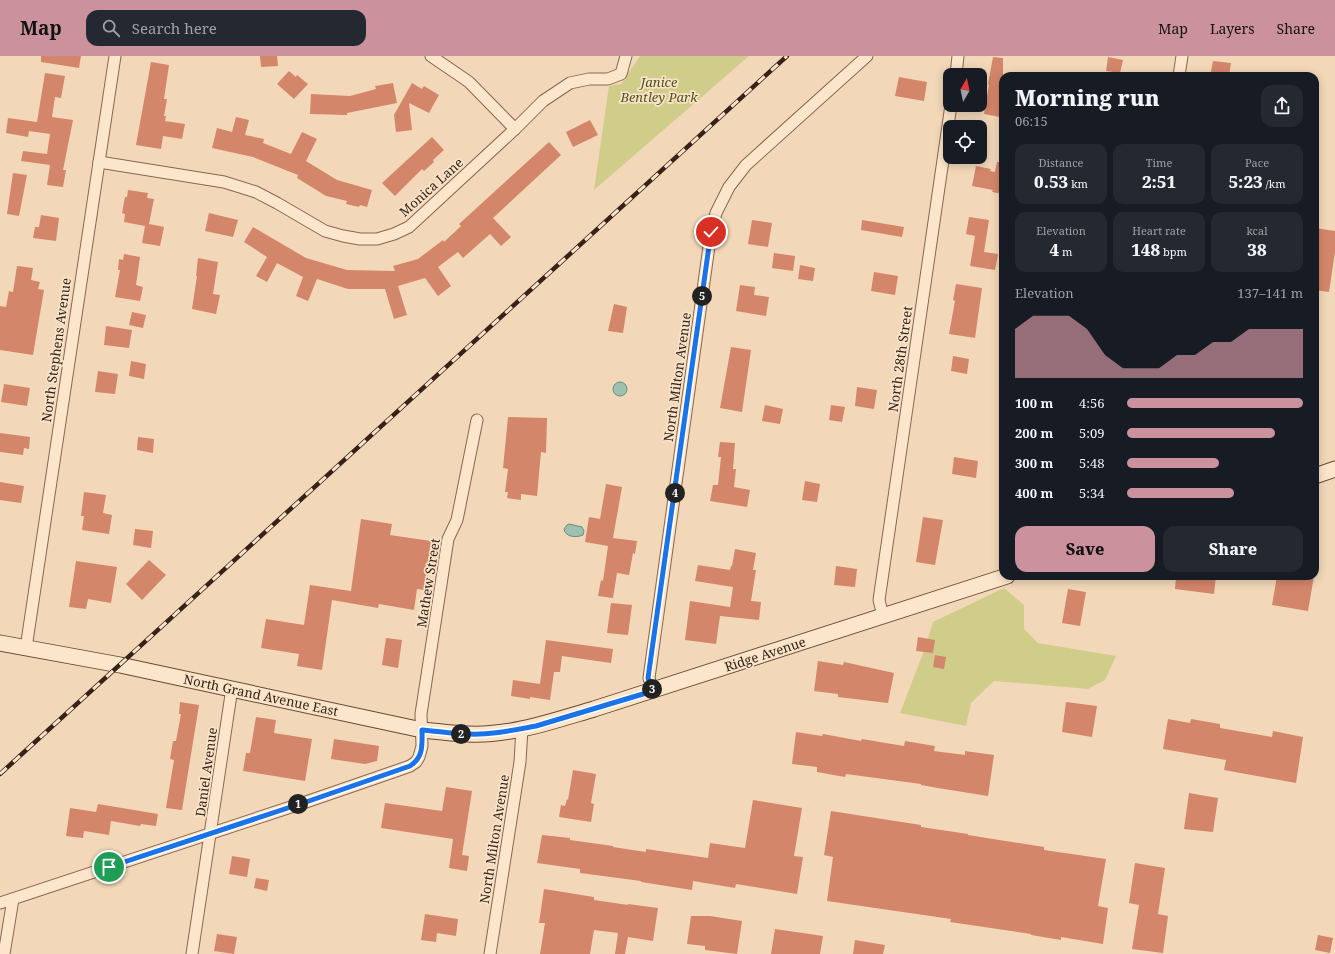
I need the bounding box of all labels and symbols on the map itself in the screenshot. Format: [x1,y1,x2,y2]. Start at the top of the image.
north arrow [943,68,987,112]
park label: Janice Bentley Park [619,73,698,106]
street label: Monica Lane [395,153,467,220]
pin [694,215,728,249]
street label: North Stephens Avenue [37,277,75,423]
pin: 5 [692,286,712,306]
street label: North 28th Street [884,304,916,413]
street label: North Milton Avenue [659,311,695,443]
pin: 4 [665,483,685,503]
street label: Mathew Street [412,537,444,629]
street label: Ridge Avenue [722,632,808,676]
street label: North Grand Avenue East [182,670,340,720]
pin: 3 [642,679,662,699]
pin: 2 [451,724,471,744]
street label: Daniel Avenue [191,726,221,818]
street label: North Milton Avenue [475,773,513,905]
pin: 1 [288,794,308,814]
pin [92,850,126,884]

